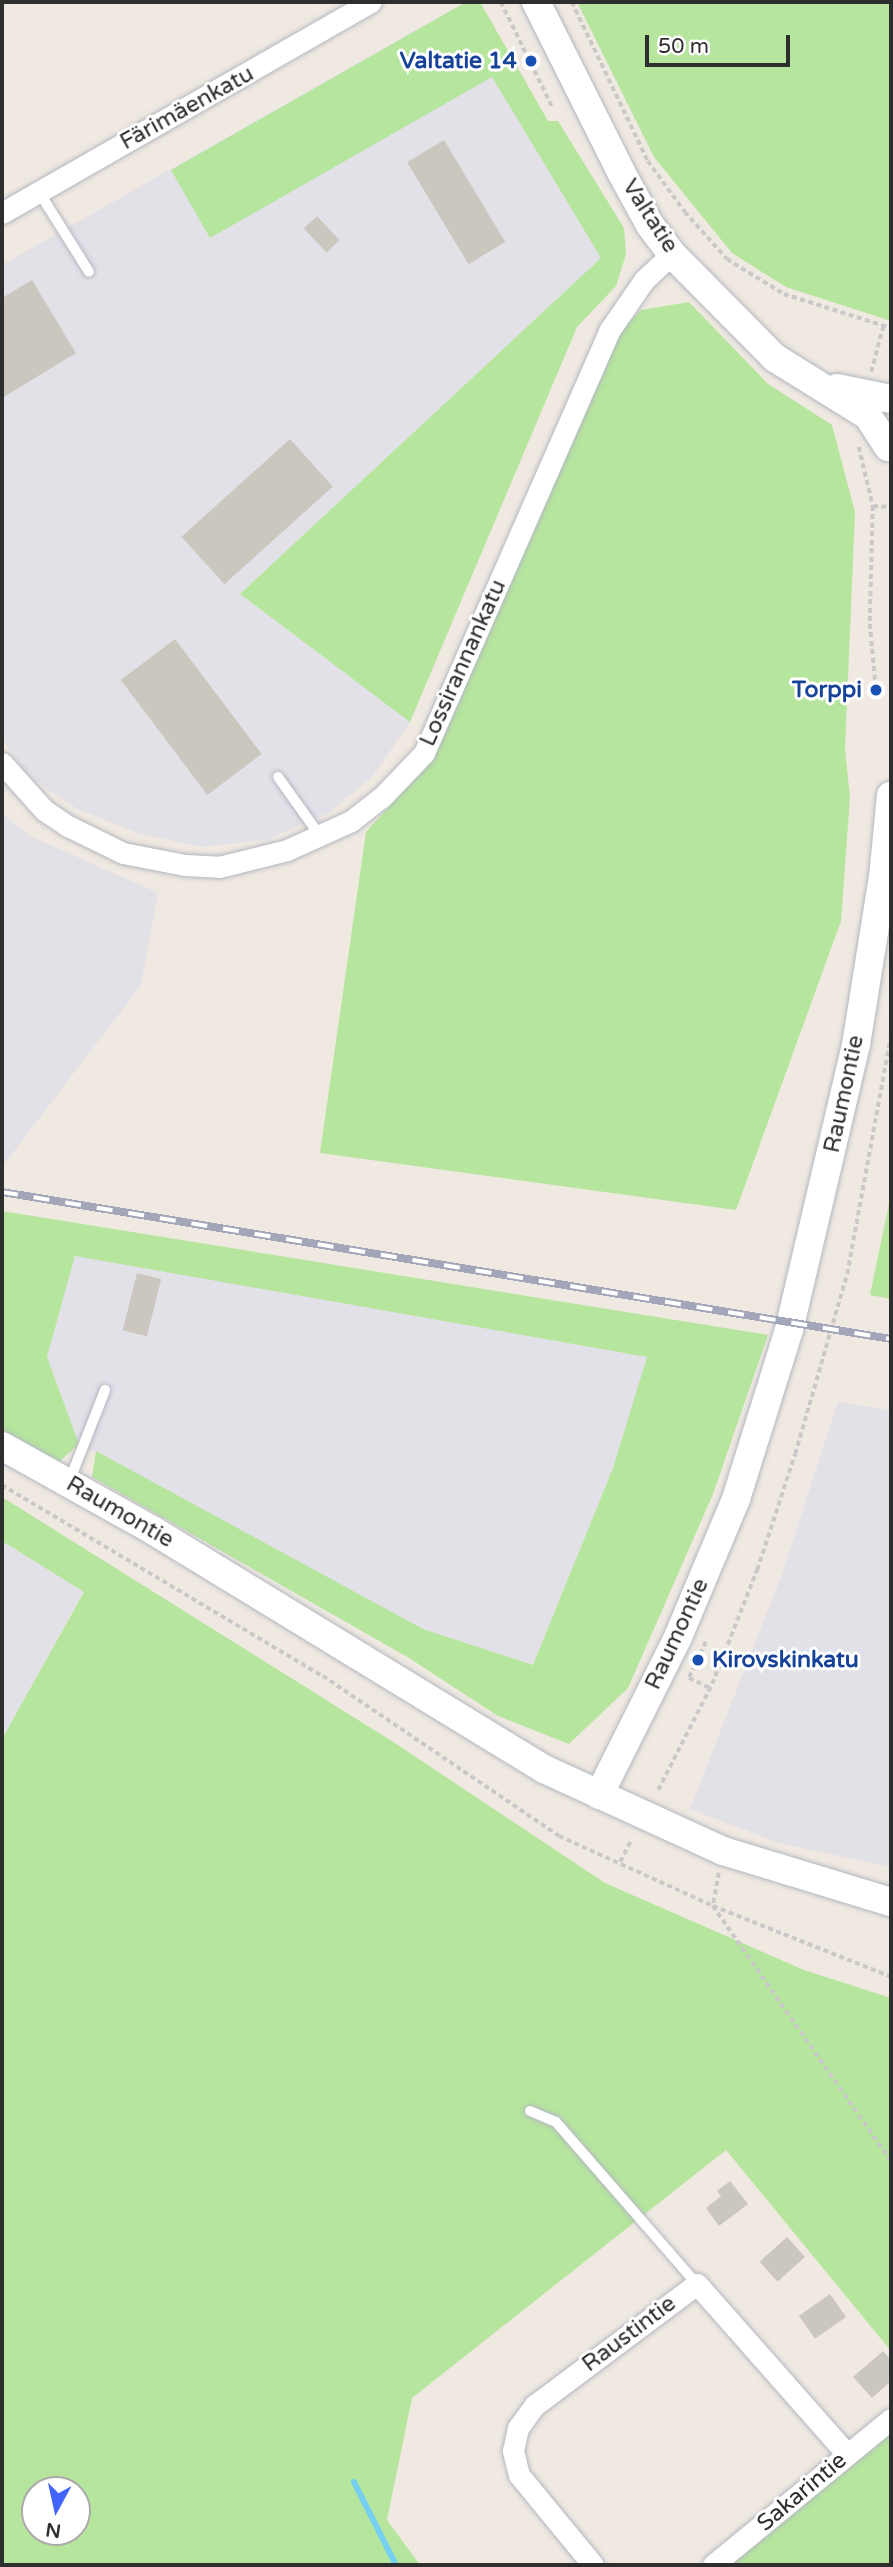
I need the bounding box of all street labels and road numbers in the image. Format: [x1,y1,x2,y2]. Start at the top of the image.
street label: Färimäenkatu [115,60,259,156]
street label: Valtatie [616,174,684,258]
street label: Lossirannankatu [414,575,512,751]
street label: Raumontie [818,1033,870,1155]
street label: Raumontie [61,1470,179,1554]
street label: Raumontie [639,1574,715,1694]
street label: Raustintie [577,2290,681,2378]
street label: Sakarintie [752,2447,852,2537]

